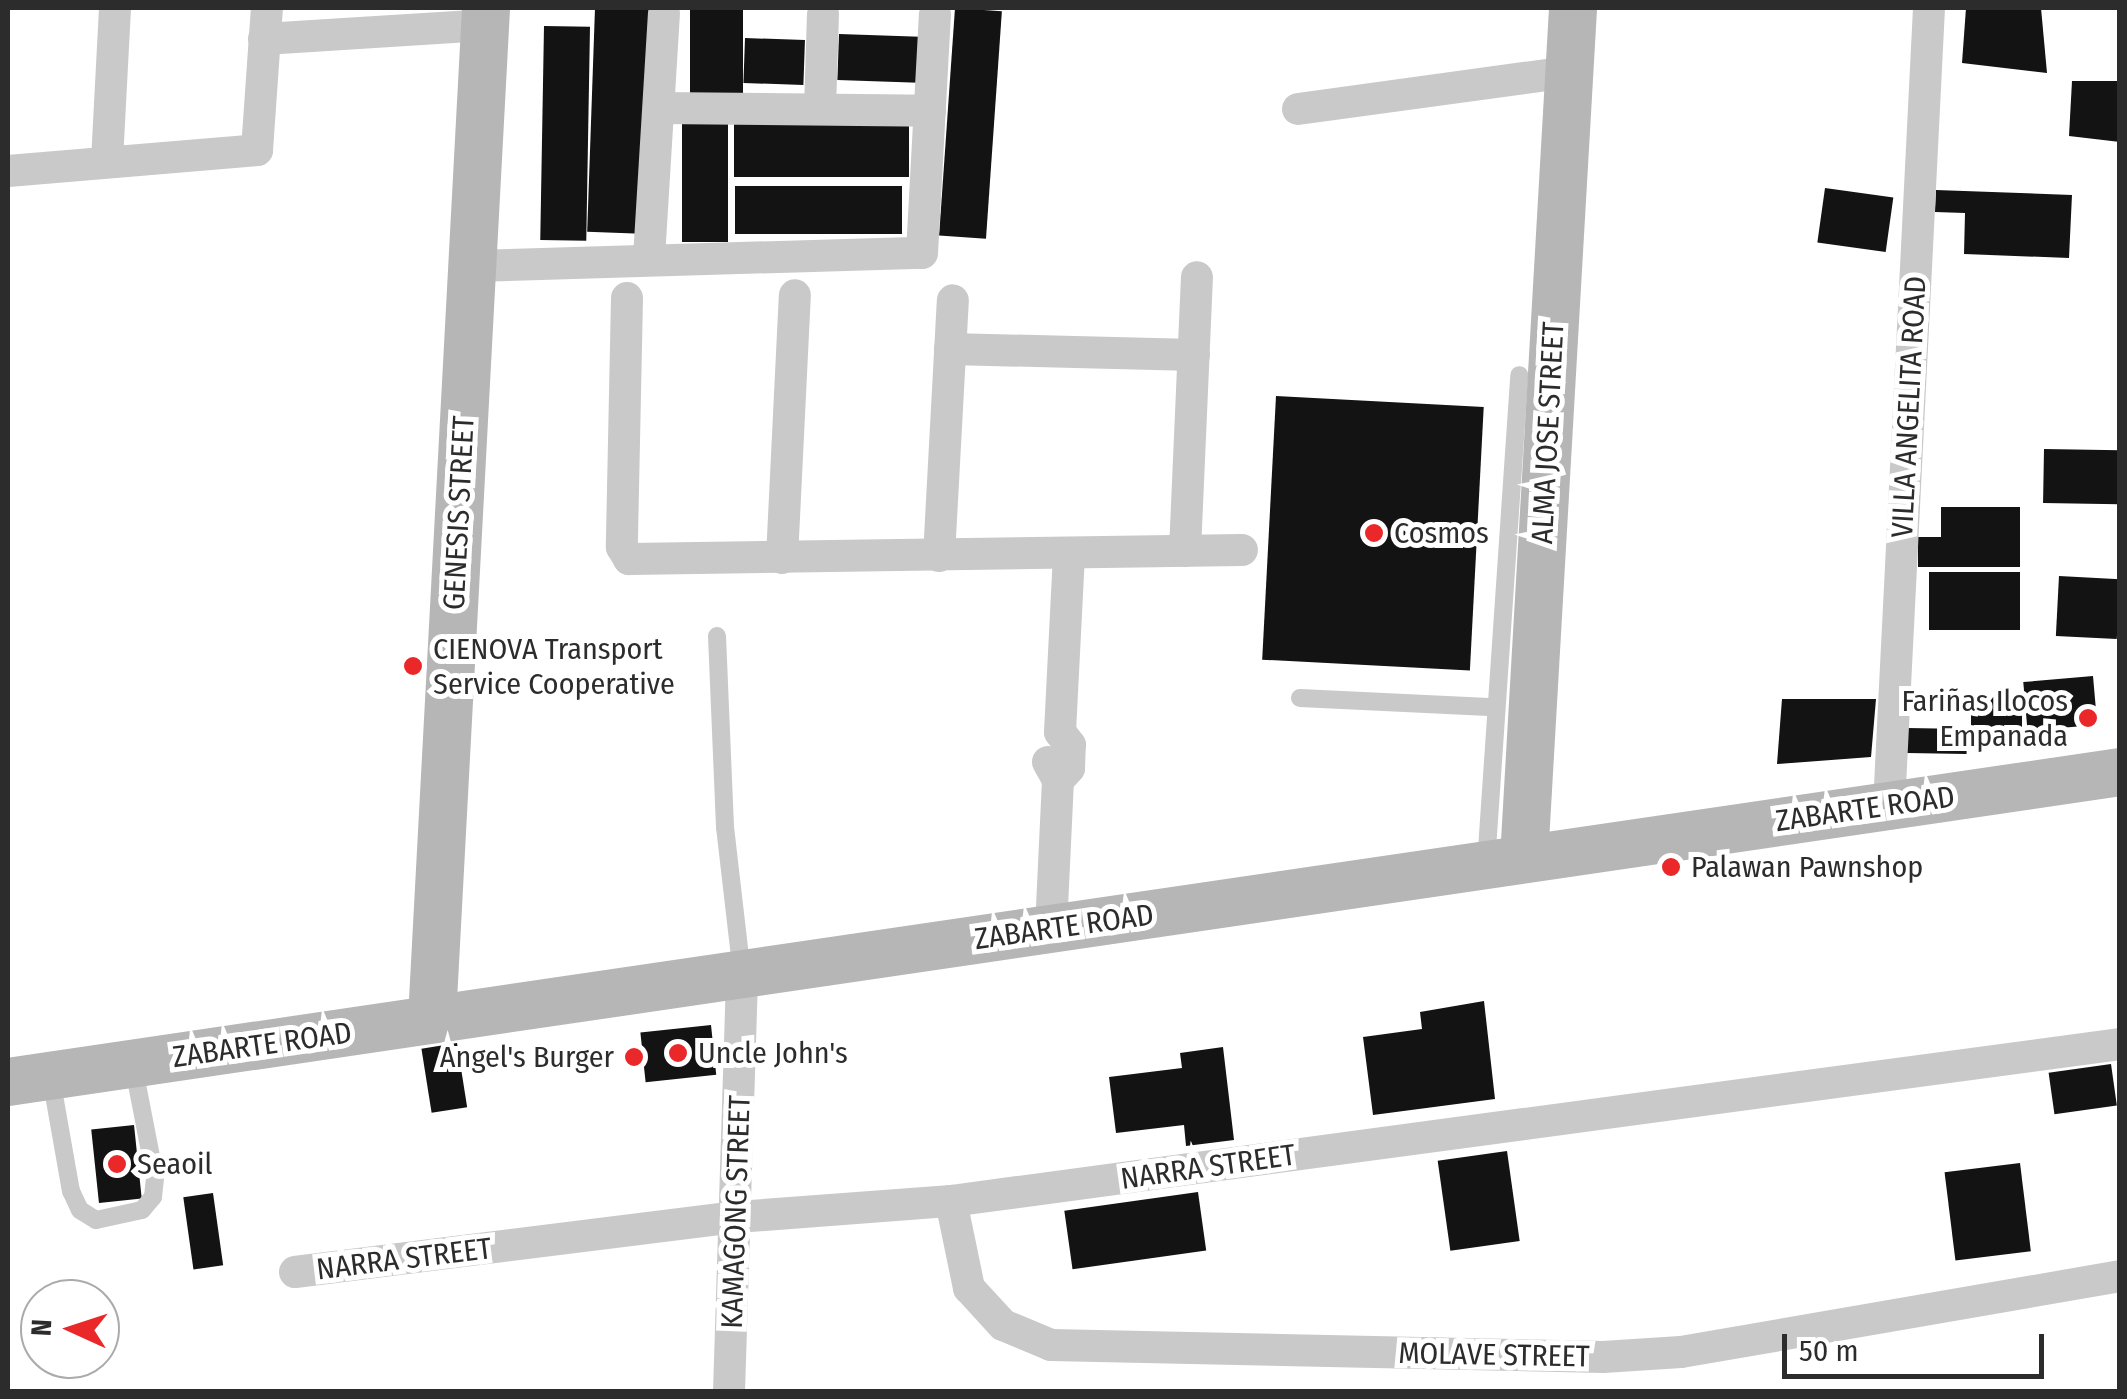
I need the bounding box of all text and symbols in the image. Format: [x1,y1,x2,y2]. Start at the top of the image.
street label: VILLA ANGELITA ROAD [1884,275,1934,539]
street label: ALMA JOSE STREET [1524,321,1572,545]
street label: GENESIS STREET [436,415,482,611]
place label: Cosmos [1394,515,1489,551]
marker: Cosmos [1363,522,1385,544]
place label: CIENOVA Transport Service Cooperative [433,631,675,702]
marker: CIENOVA Transport Service Cooperative [402,655,424,677]
place label: Fariñas Ilocos Empanada [1902,683,2068,754]
marker: Fariñas Ilocos Empanada [2077,707,2099,729]
street label: ZABARTE ROAD [1773,779,1957,839]
place label: Palawan Pawnshop [1691,849,1923,885]
marker: Palawan Pawnshop [1660,856,1682,878]
street label: ZABARTE ROAD [972,897,1156,957]
street label: ZABARTE ROAD [170,1015,354,1075]
place label: Uncle John's [698,1035,848,1071]
place label: Angel's Burger [440,1039,614,1075]
marker: Uncle John's [667,1042,689,1064]
marker: Angel's Burger [623,1046,645,1068]
street label: KAMAGONG STREET [714,1095,758,1329]
street label: NARRA STREET [1118,1137,1298,1197]
place label: Seaoil [137,1146,212,1182]
marker: Seaoil [106,1153,128,1175]
street label: NARRA STREET [314,1230,494,1288]
north arrow [20,1279,120,1379]
scale bar [1787,1314,2050,1376]
text: N [25,1318,58,1337]
text: 50 m [1799,1333,1859,1369]
street label: MOLAVE STREET [1398,1335,1590,1375]

